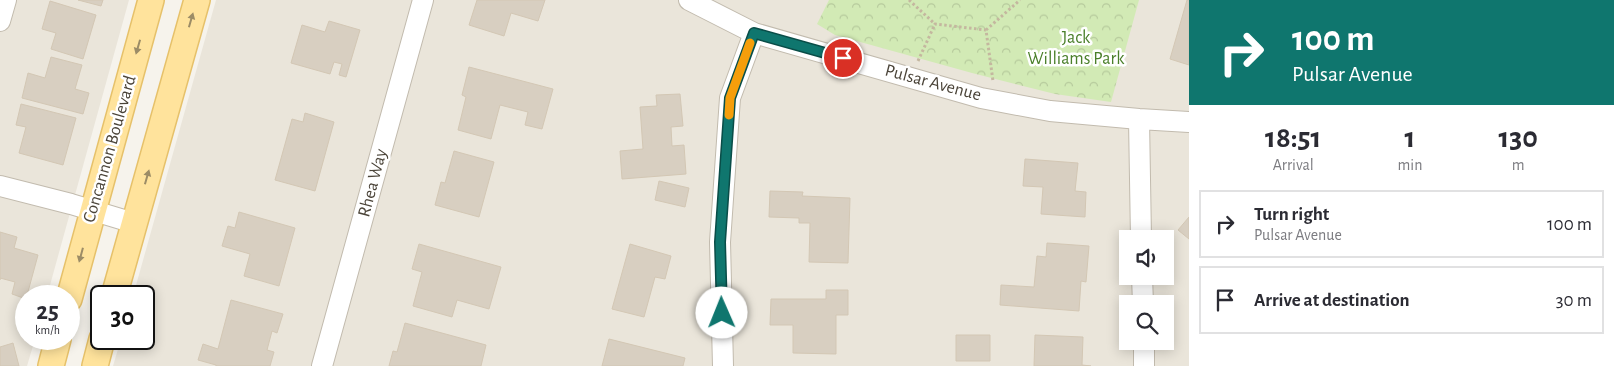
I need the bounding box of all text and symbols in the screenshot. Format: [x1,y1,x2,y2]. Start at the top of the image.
one-way arrow [187,13,195,28]
icon: right [1209,20,1274,85]
text: 100 m [1292,22,1375,57]
park label: Jack Williams Park [1028,29,1125,68]
pin [822,37,864,79]
one-way arrow [134,39,142,54]
icon: arrive [829,44,857,72]
street label: Pulsar Avenue [883,62,983,104]
text: Pulsar Avenue [1292,63,1413,85]
street label: Concannon Boulevard [80,73,140,225]
text: 18:51 [1265,123,1321,153]
text: 1 [1405,123,1415,153]
text: 130 [1499,123,1538,153]
street label: Rhea Way [355,147,391,219]
text: Arrival [1273,157,1314,173]
text: min [1397,157,1422,173]
text: m [1512,157,1525,173]
one-way arrow [143,169,151,184]
text: Turn right [1254,205,1329,224]
icon: right [1211,210,1239,238]
text: 100 m [1547,215,1592,234]
text: Pulsar Avenue [1254,227,1342,243]
map controls [1119,230,1174,350]
button: sound [1119,230,1174,285]
one-way arrow [76,247,84,262]
speed limit sign: 30 [90,285,155,350]
position arrow [695,286,747,338]
icon: arrive [1211,286,1239,314]
text: Arrive at destination [1254,291,1410,310]
text: 30 m [1556,291,1592,310]
button: search [1119,295,1174,350]
text: 25 [36,299,59,324]
text: km/h [35,324,60,336]

